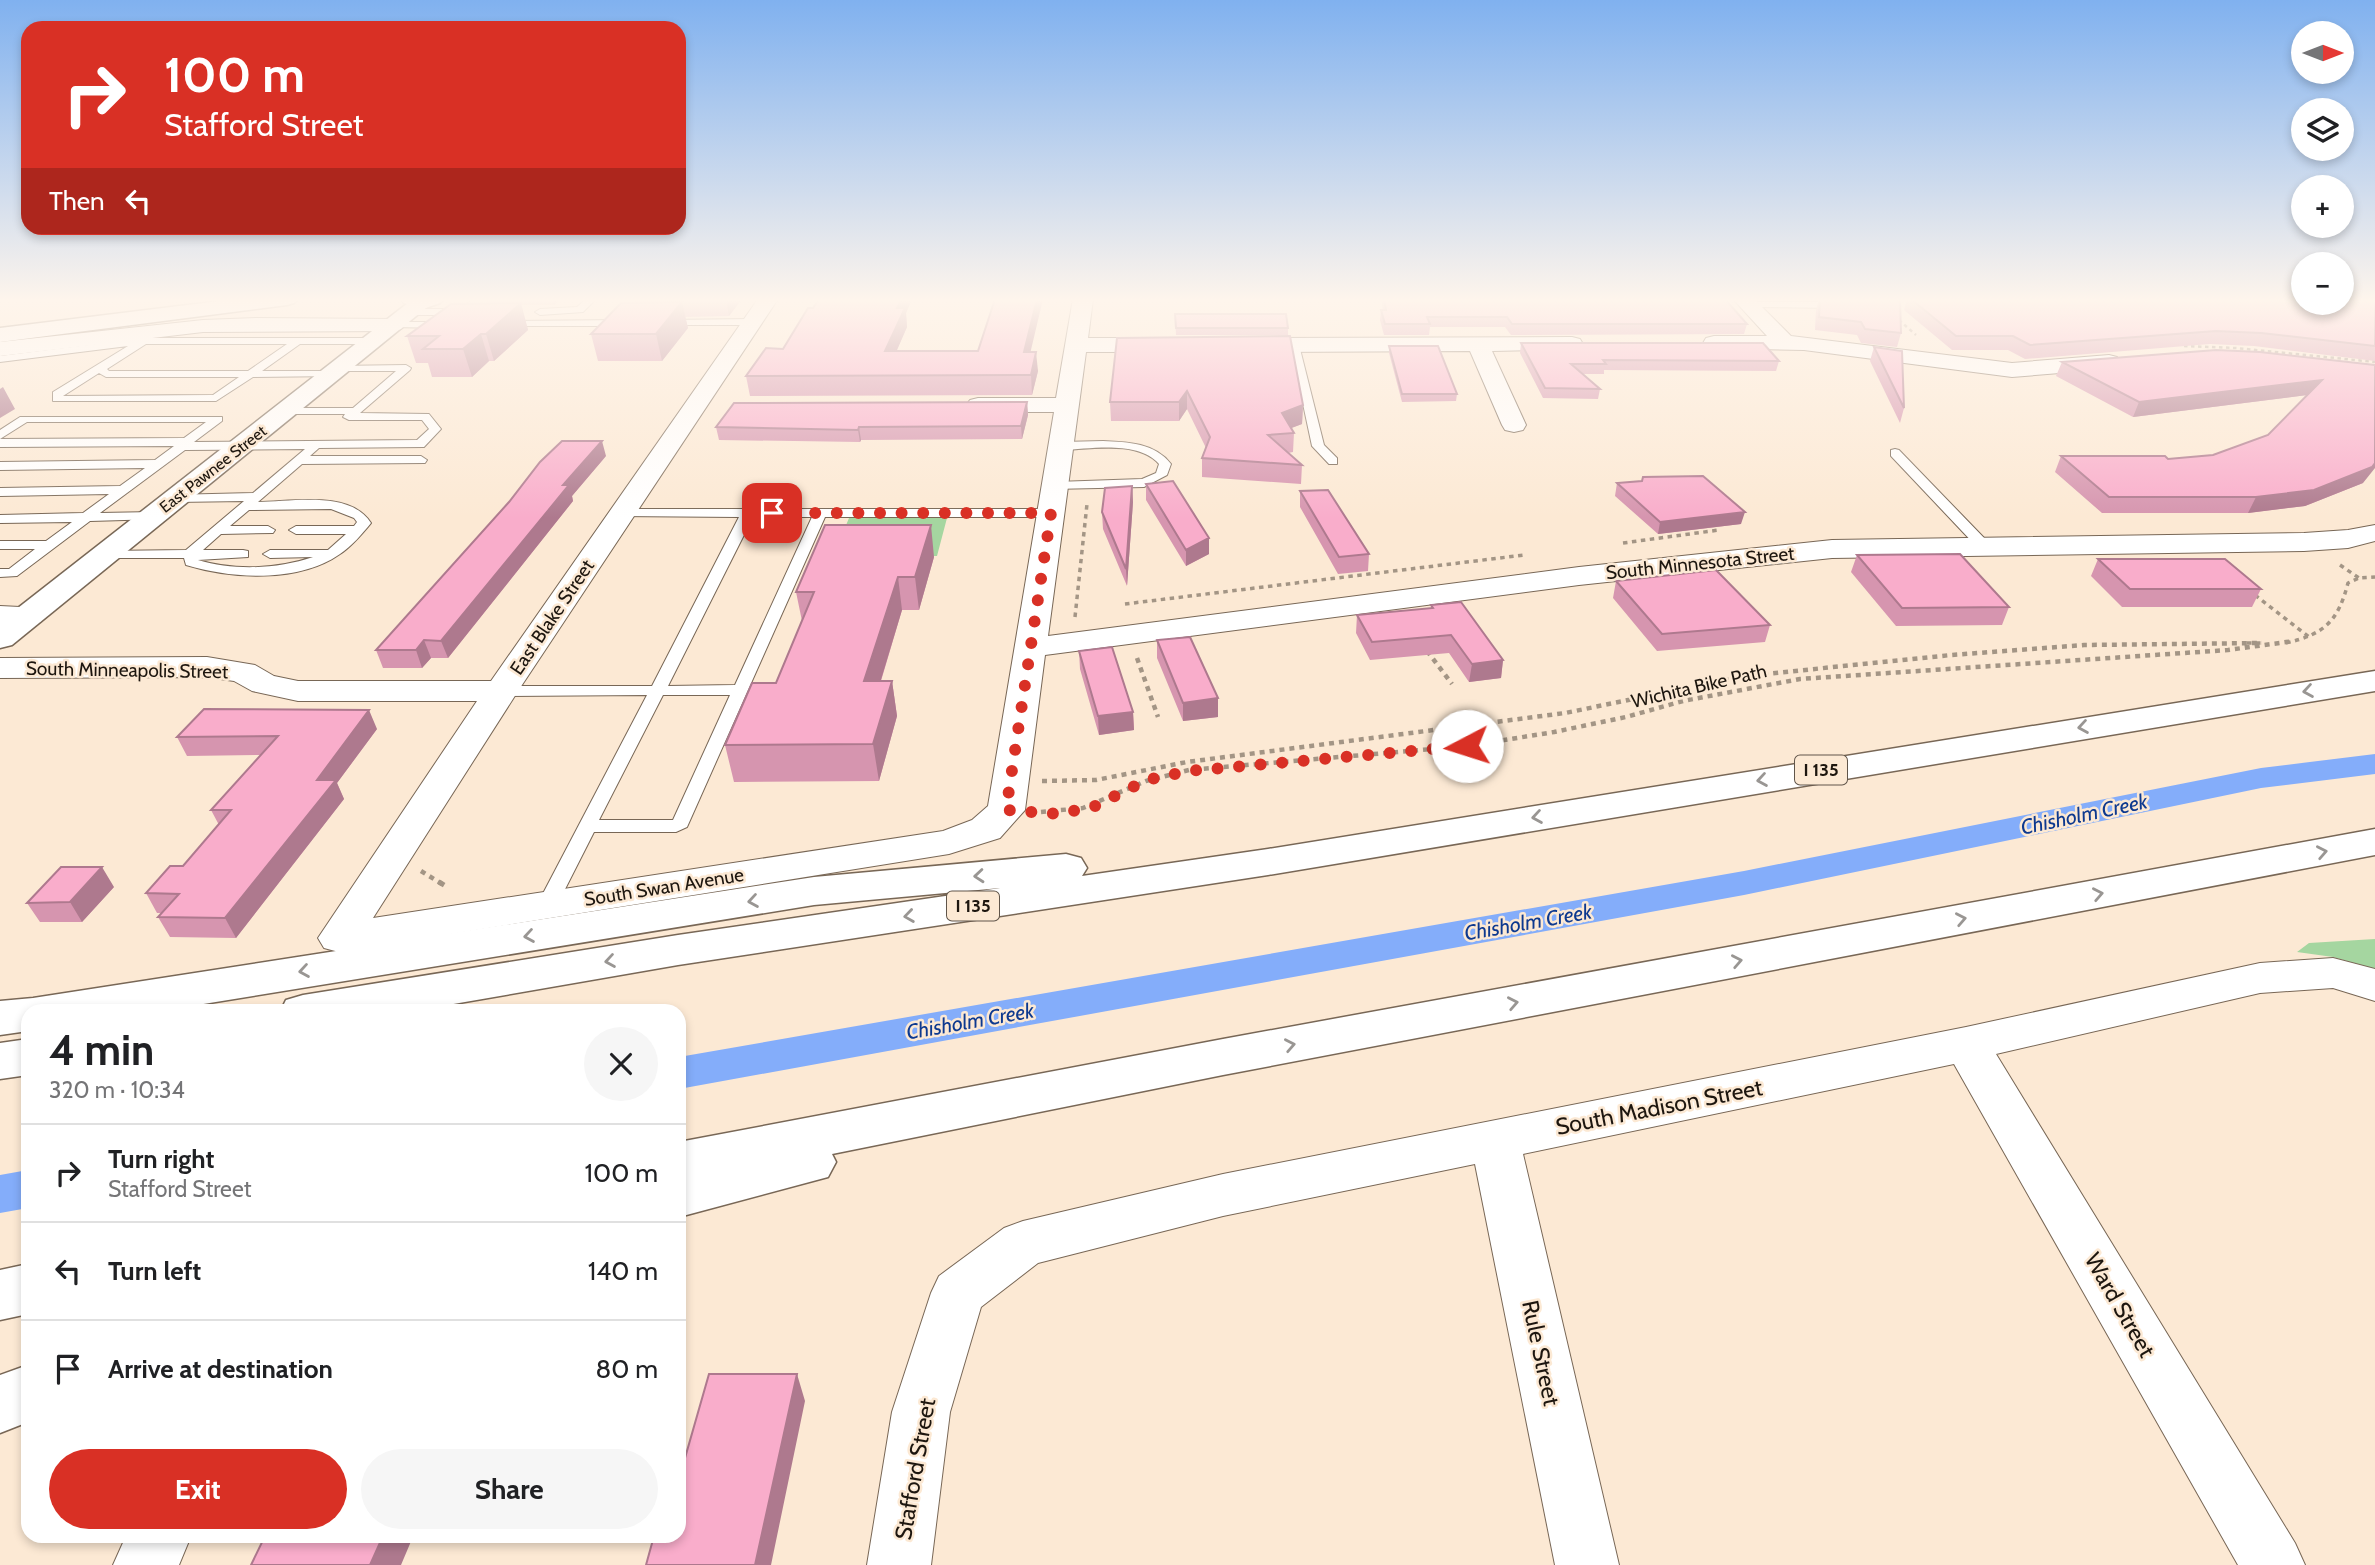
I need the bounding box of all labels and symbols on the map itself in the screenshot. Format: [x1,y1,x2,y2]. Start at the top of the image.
north arrow [2291,21,2354,84]
street label: East Pawnee Street [156,421,271,517]
pin [742,483,802,543]
street label: South Minnesota Street [1605,542,1796,584]
street label: East Blake Street [505,555,599,679]
street label: South Minneapolis Street [26,657,229,683]
street label: Wichita Bike Path [1629,659,1769,713]
one-way arrow [2302,684,2313,699]
position arrow [1430,709,1504,783]
one-way arrow [2077,719,2089,734]
road number: I 135 [1795,756,1847,784]
one-way arrow [1756,772,1768,787]
water label: Chisholm Creek [2018,788,2151,840]
one-way arrow [1531,809,1543,824]
one-way arrow [2316,845,2328,860]
street label: South Swan Avenue [583,863,746,911]
one-way arrow [974,868,985,883]
one-way arrow [2092,887,2104,902]
road number: I 135 [947,891,999,920]
one-way arrow [747,893,759,908]
water label: Chisholm Creek [1462,898,1595,946]
one-way arrow [903,908,915,923]
one-way arrow [1955,912,1967,927]
one-way arrow [523,928,534,943]
one-way arrow [605,953,616,968]
one-way arrow [1731,954,1743,969]
one-way arrow [298,963,310,978]
one-way arrow [1507,996,1519,1011]
water label: Chisholm Creek [904,997,1037,1045]
one-way arrow [1284,1038,1296,1053]
street label: South Madison Street [1553,1073,1765,1141]
street label: Ward Street [2079,1248,2161,1362]
street label: Rule Street [1516,1298,1566,1408]
street label: Stafford Street [889,1396,941,1542]

